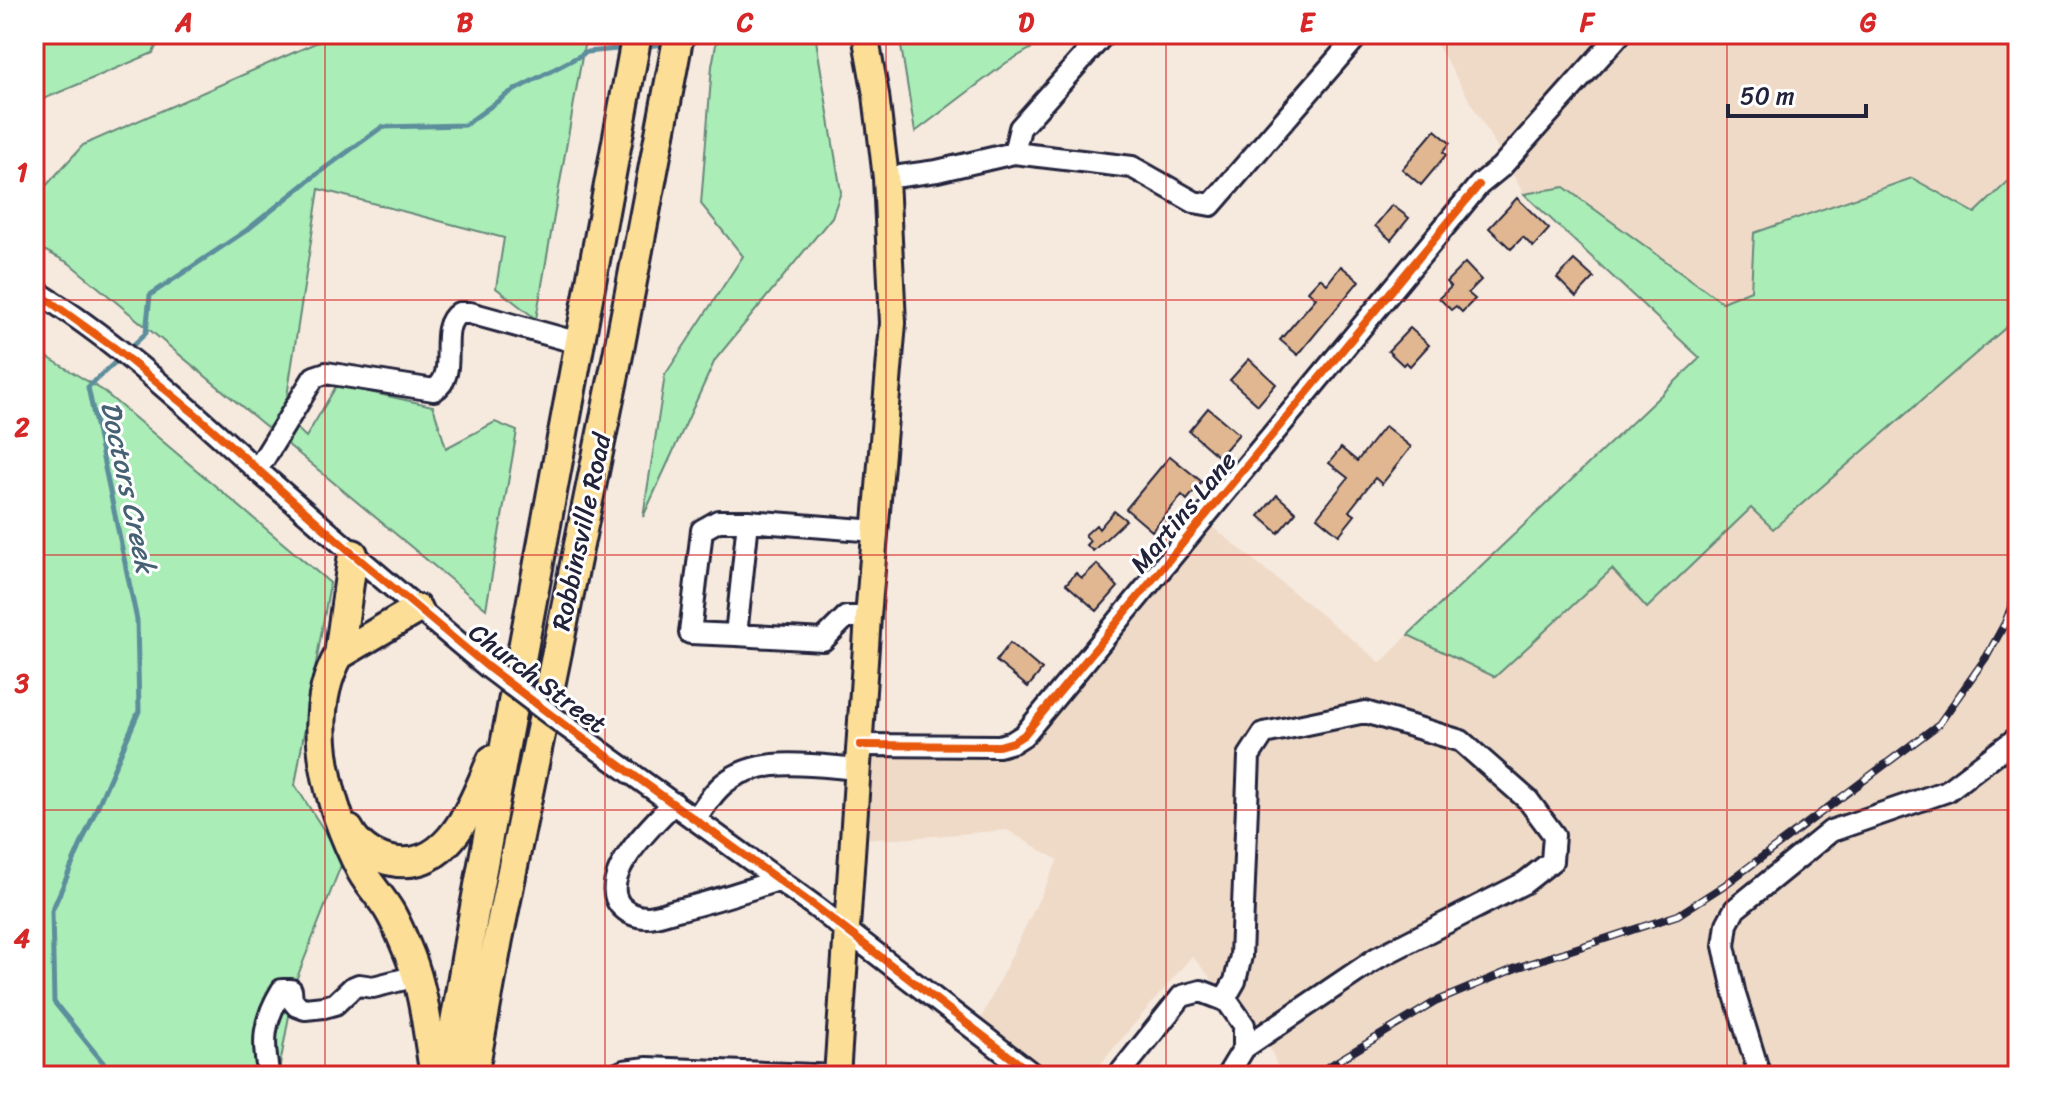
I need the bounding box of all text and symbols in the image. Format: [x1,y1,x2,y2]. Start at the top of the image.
text: A [174,0,193,45]
text: B [457,0,474,45]
text: C [736,0,754,45]
text: D [1018,0,1034,45]
text: E [1300,0,1317,45]
text: F [1579,0,1596,45]
text: G [1860,0,1877,45]
scale bar [1728,68,1866,118]
text: 50 m [1740,75,1795,117]
text: 1 [16,149,28,195]
water label: Doctors Creek [86,397,171,580]
text: 2 [13,404,30,450]
street label: Robbinsville Road [538,427,625,635]
street label: Martins Lane [1118,440,1248,584]
street label: Church Street [459,610,617,746]
text: 3 [14,660,30,706]
text: 4 [14,915,30,961]

